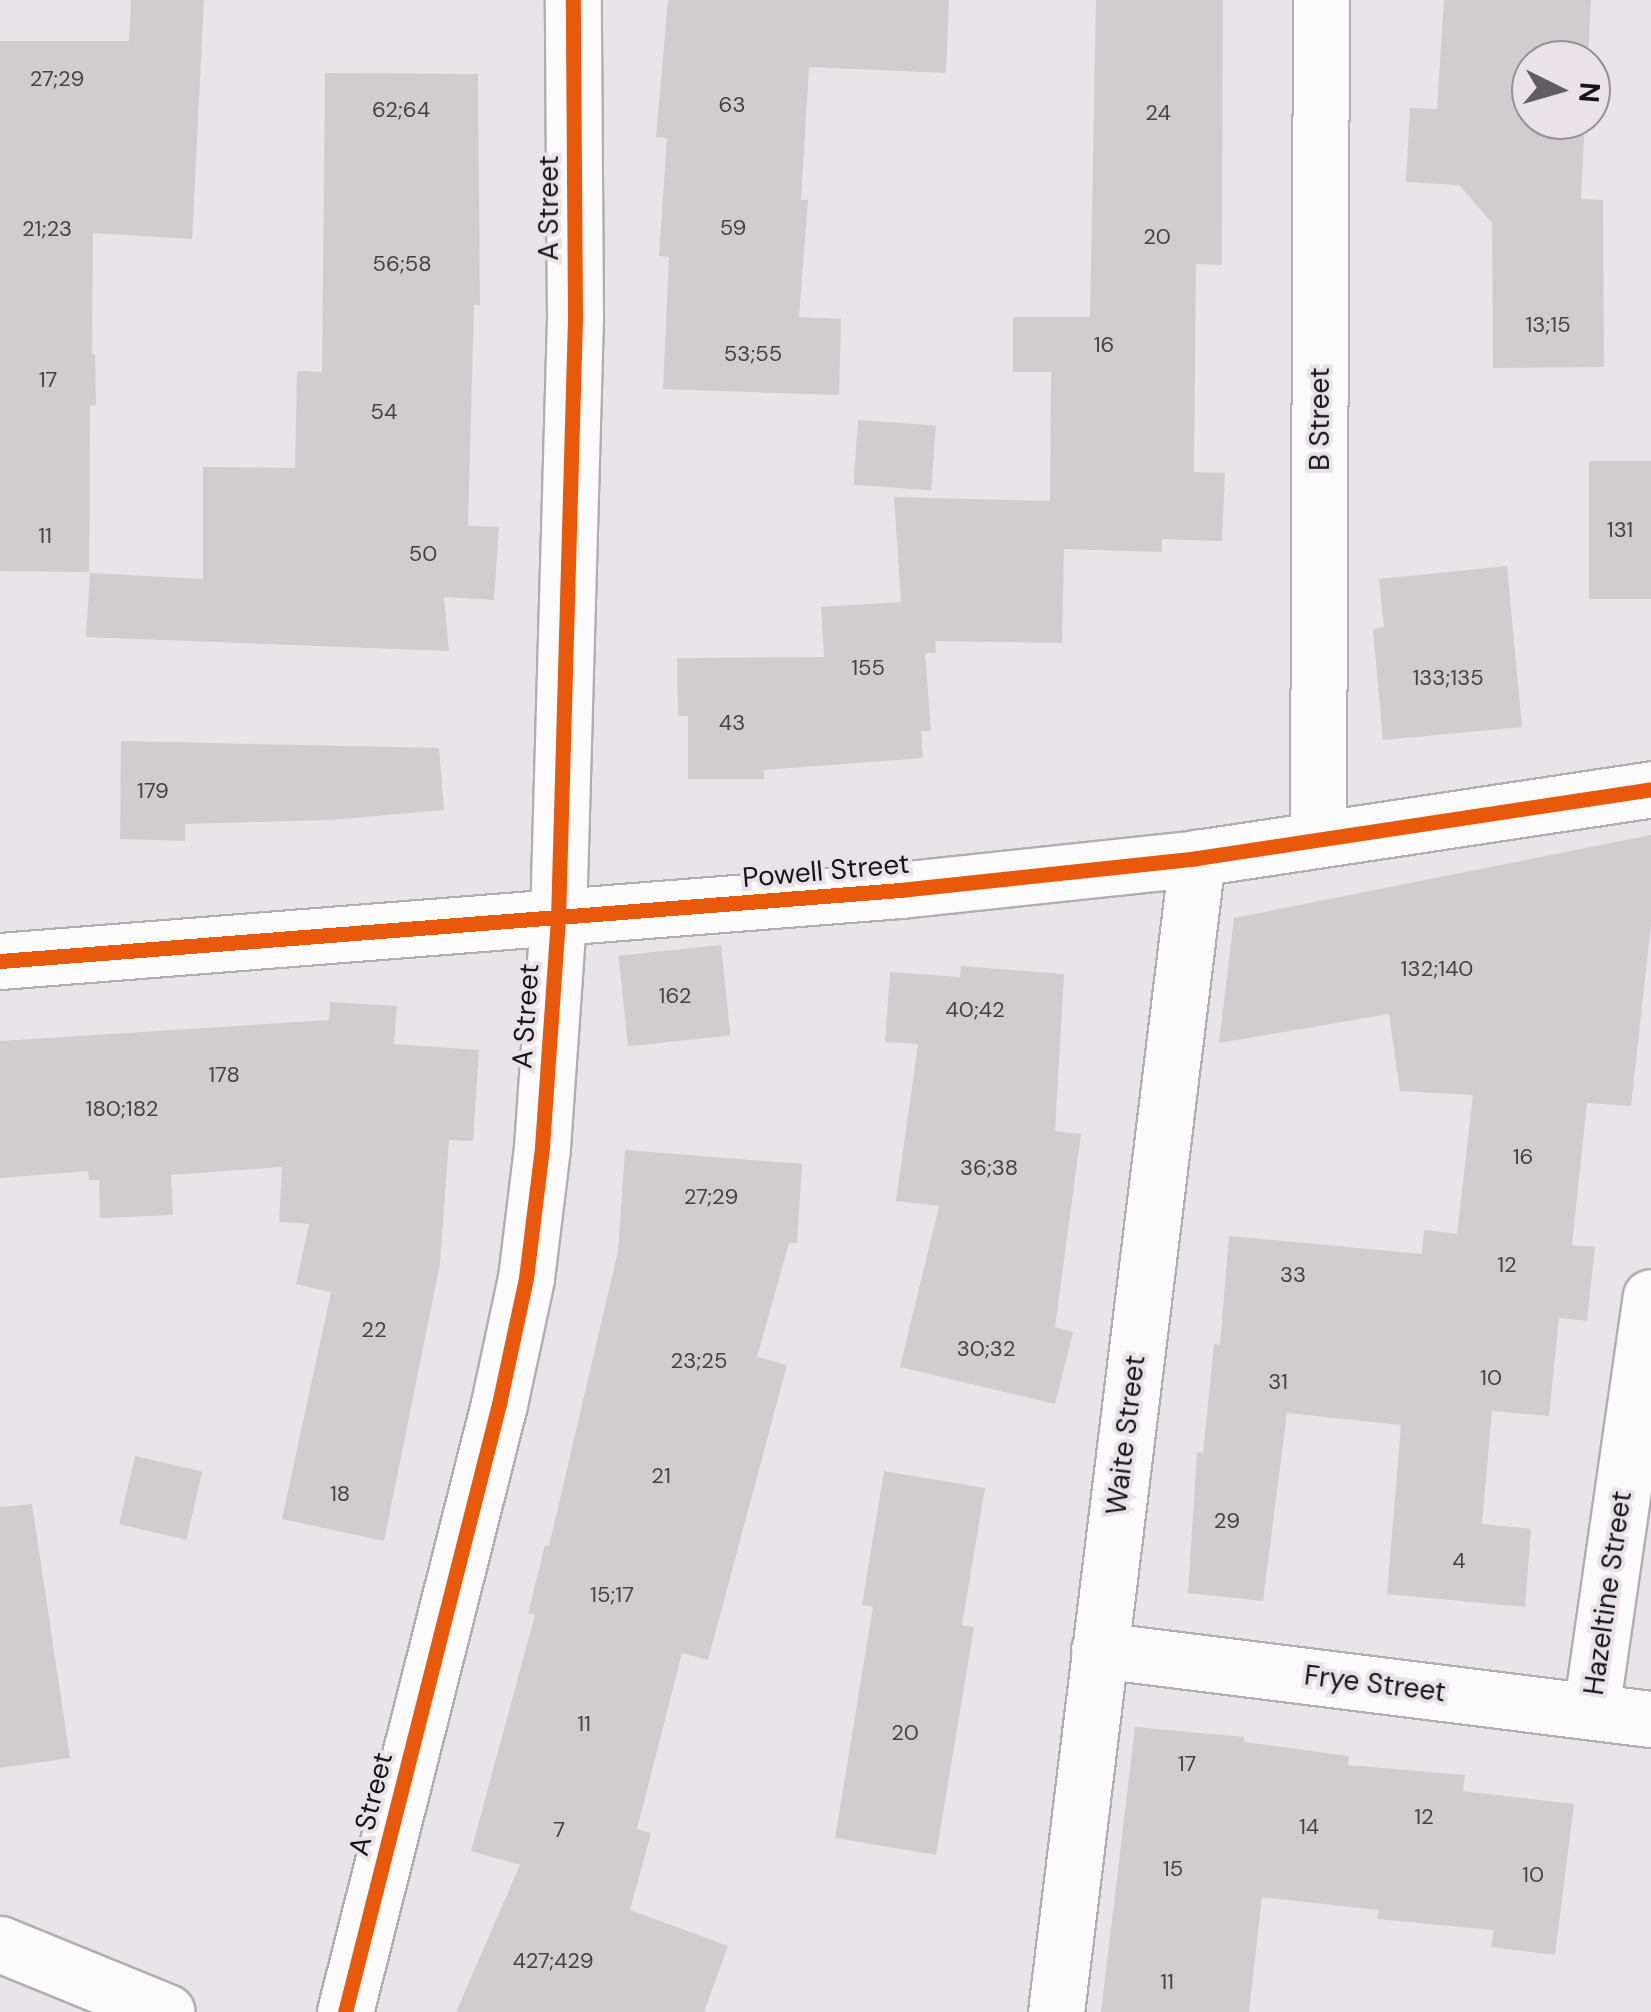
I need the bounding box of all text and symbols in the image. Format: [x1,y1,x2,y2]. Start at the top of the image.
north arrow [1511,40,1611,140]
house number: 27;29 [30,66,84,92]
text: N [1570,81,1609,104]
house number: 63 [719,92,745,118]
house number: 62;64 [372,97,430,123]
house number: 24 [1145,100,1171,126]
street label: A Street [532,155,566,261]
house number: 59 [720,215,746,241]
house number: 21;23 [22,216,72,242]
house number: 20 [1143,224,1171,250]
house number: 56;58 [372,251,432,277]
house number: 13;15 [1525,312,1571,338]
house number: 16 [1094,332,1114,358]
house number: 53;55 [724,341,782,367]
house number: 17 [39,367,57,393]
street label: B Street [1303,367,1337,471]
house number: 54 [371,399,397,425]
house number: 131 [1607,517,1633,543]
house number: 11 [38,523,52,549]
house number: 50 [409,541,437,567]
house number: 155 [851,655,885,681]
house number: 133;135 [1412,665,1484,691]
house number: 43 [719,710,745,736]
house number: 179 [137,778,169,804]
street label: Powell Street [741,847,911,895]
house number: 132;140 [1401,956,1473,982]
street label: A Street [506,962,546,1070]
house number: 162 [659,983,691,1009]
house number: 40;42 [945,997,1005,1023]
house number: 178 [208,1062,240,1088]
house number: 180;182 [86,1096,158,1122]
house number: 16 [1513,1144,1533,1170]
house number: 36;38 [960,1155,1018,1181]
house number: 27;29 [684,1184,738,1210]
house number: 12 [1497,1252,1517,1278]
house number: 33 [1280,1262,1306,1288]
house number: 22 [361,1317,387,1343]
house number: 30;32 [957,1336,1015,1362]
house number: 23;25 [671,1348,727,1374]
street label: Waite Street [1100,1353,1152,1517]
house number: 10 [1480,1365,1502,1391]
house number: 31 [1268,1369,1288,1395]
house number: 21 [651,1463,671,1489]
house number: 18 [330,1481,350,1507]
street label: Hazeltine Street [1577,1489,1639,1697]
house number: 29 [1214,1508,1240,1534]
house number: 4 [1452,1548,1466,1574]
house number: 15;17 [590,1582,634,1608]
street label: Frye Street [1302,1659,1448,1709]
house number: 11 [577,1711,591,1737]
house number: 20 [891,1720,919,1746]
street label: A Street [342,1749,400,1859]
house number: 17 [1178,1751,1196,1777]
house number: 12 [1414,1804,1434,1830]
house number: 14 [1299,1814,1319,1840]
house number: 7 [553,1817,565,1843]
house number: 15 [1163,1856,1183,1882]
house number: 10 [1522,1862,1544,1888]
house number: 427;429 [512,1948,594,1974]
house number: 11 [1160,1969,1174,1995]

